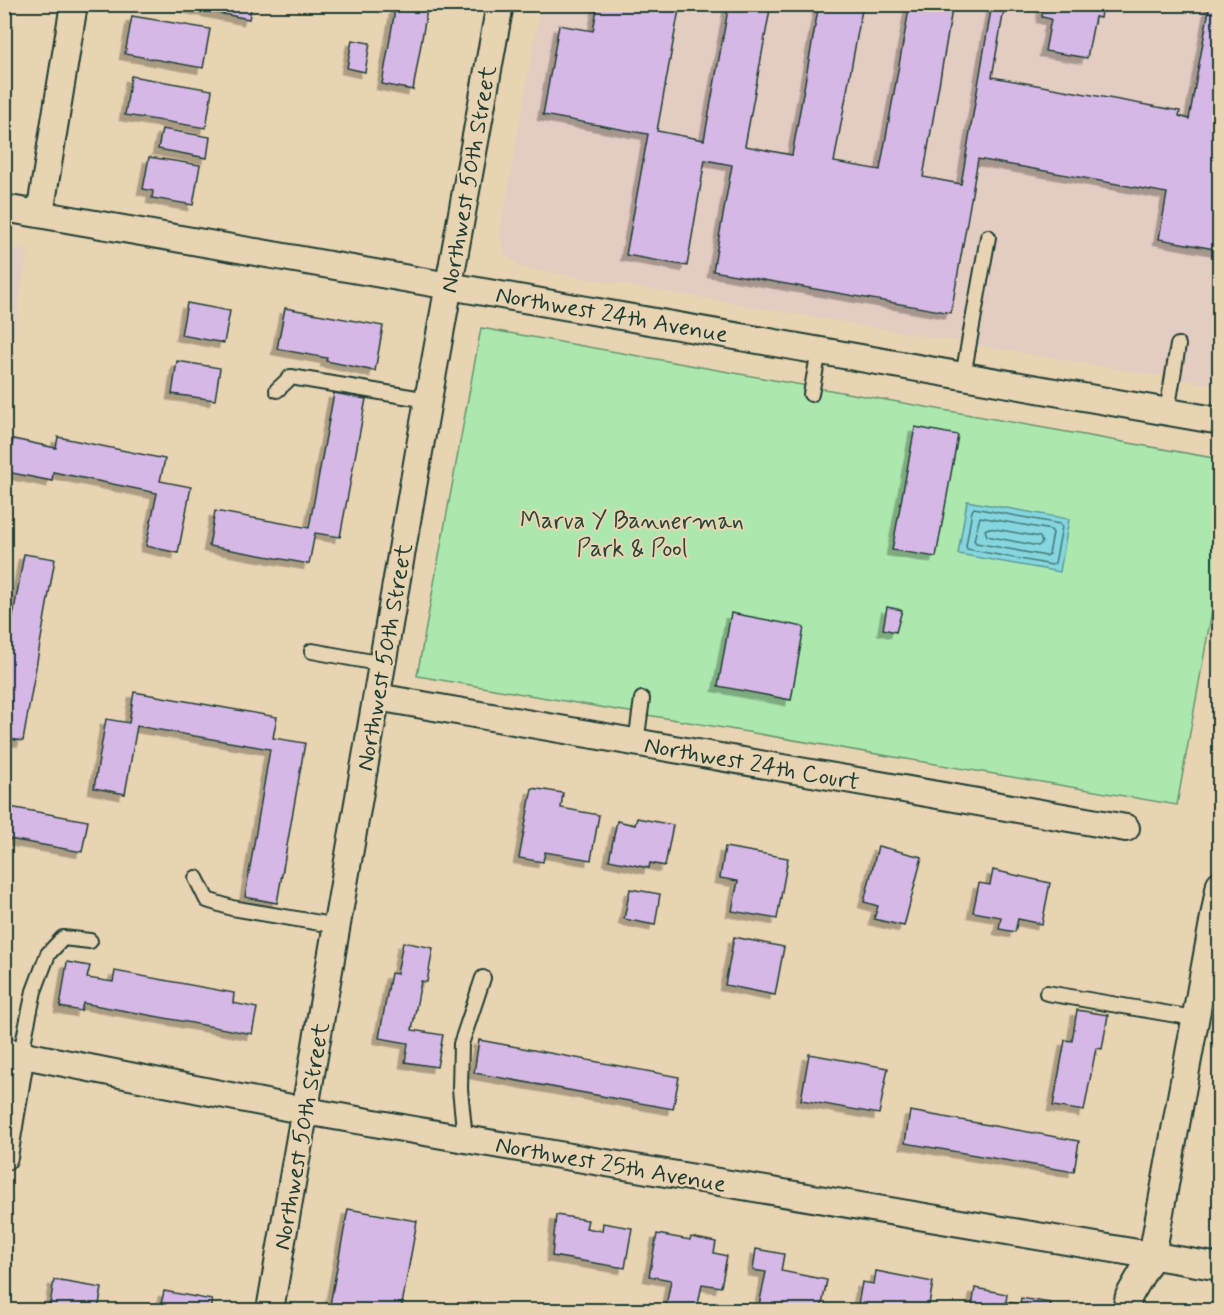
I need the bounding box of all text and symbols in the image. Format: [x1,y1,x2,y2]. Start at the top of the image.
street label: Northwest 50th Street [434,63,505,296]
street label: Northwest 24th Avenue [493,280,731,351]
park label: Marva Y Bannerman Park & Pool [520,506,744,565]
street label: Northwest 50th Street [350,541,421,774]
street label: Northwest 24th Court [642,730,862,799]
street label: Northwest 50th Street [267,1020,338,1253]
street label: Northwest 25th Avenue [493,1130,729,1201]

